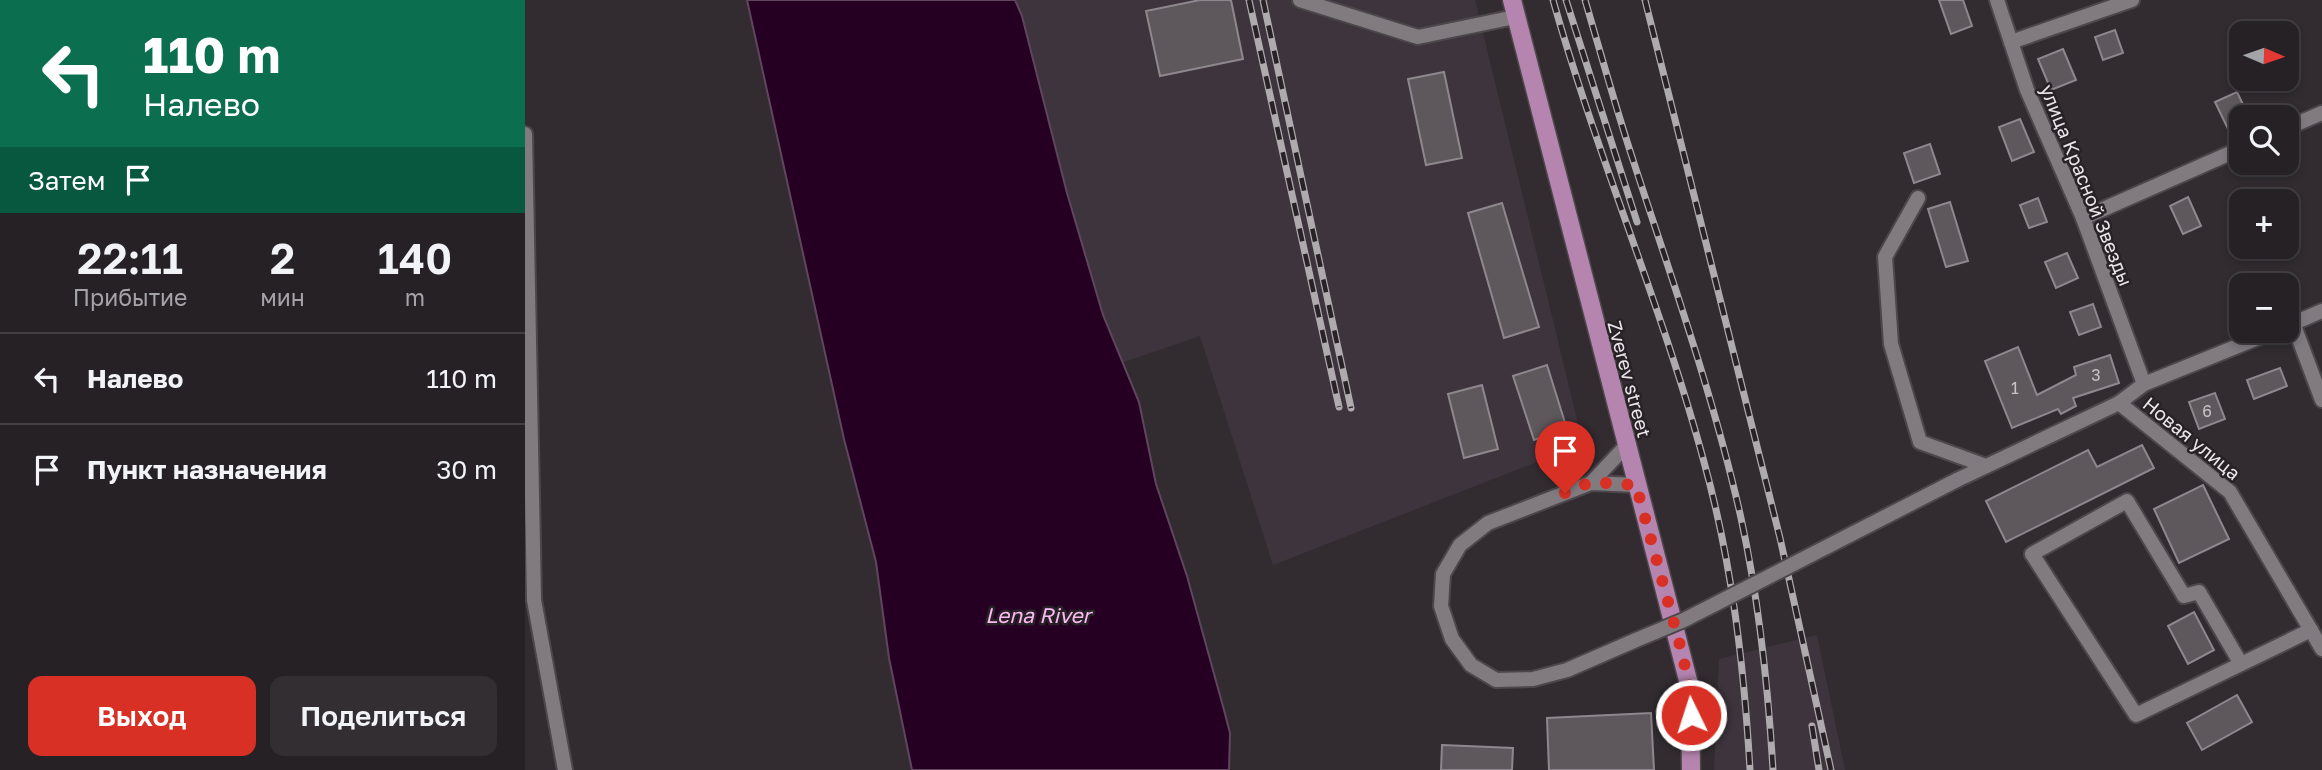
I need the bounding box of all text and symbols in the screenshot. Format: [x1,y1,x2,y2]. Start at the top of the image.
north arrow [2229,21,2299,91]
map controls [2229,21,2299,343]
text: 110 m [143,25,280,84]
icon: left [28,28,119,119]
street label: улица Красной Звезды [2036,81,2138,289]
text: Налево [143,85,260,123]
button: search [2229,105,2299,175]
icon: arrive [119,161,157,199]
text: Затем [28,165,105,196]
button: + [2229,189,2299,259]
text: 22:11 [77,233,183,283]
text: 2 [270,233,295,283]
text: 140 [378,233,452,283]
button: − [2229,273,2299,343]
text: Прибытие [73,283,187,311]
text: мин [260,283,305,311]
text: m [405,283,425,311]
street label: Zverev street [1603,318,1657,440]
icon: left [28,360,66,398]
text: Налево [87,363,183,394]
text: 110 m [426,363,497,394]
house number: 3 [2091,365,2101,385]
house number: 1 [2011,378,2019,398]
street label: Новая улица [2139,392,2245,484]
house number: 6 [2202,401,2212,421]
pin [1535,421,1595,493]
icon: arrive [1546,432,1584,470]
icon: arrive [28,451,66,489]
text: Пункт назначения [87,454,327,485]
text: 30 m [436,454,497,485]
water label: Lena River [985,602,1094,628]
button: Выход [28,676,256,756]
button: Поделиться [270,676,497,756]
position arrow [1654,678,1728,752]

